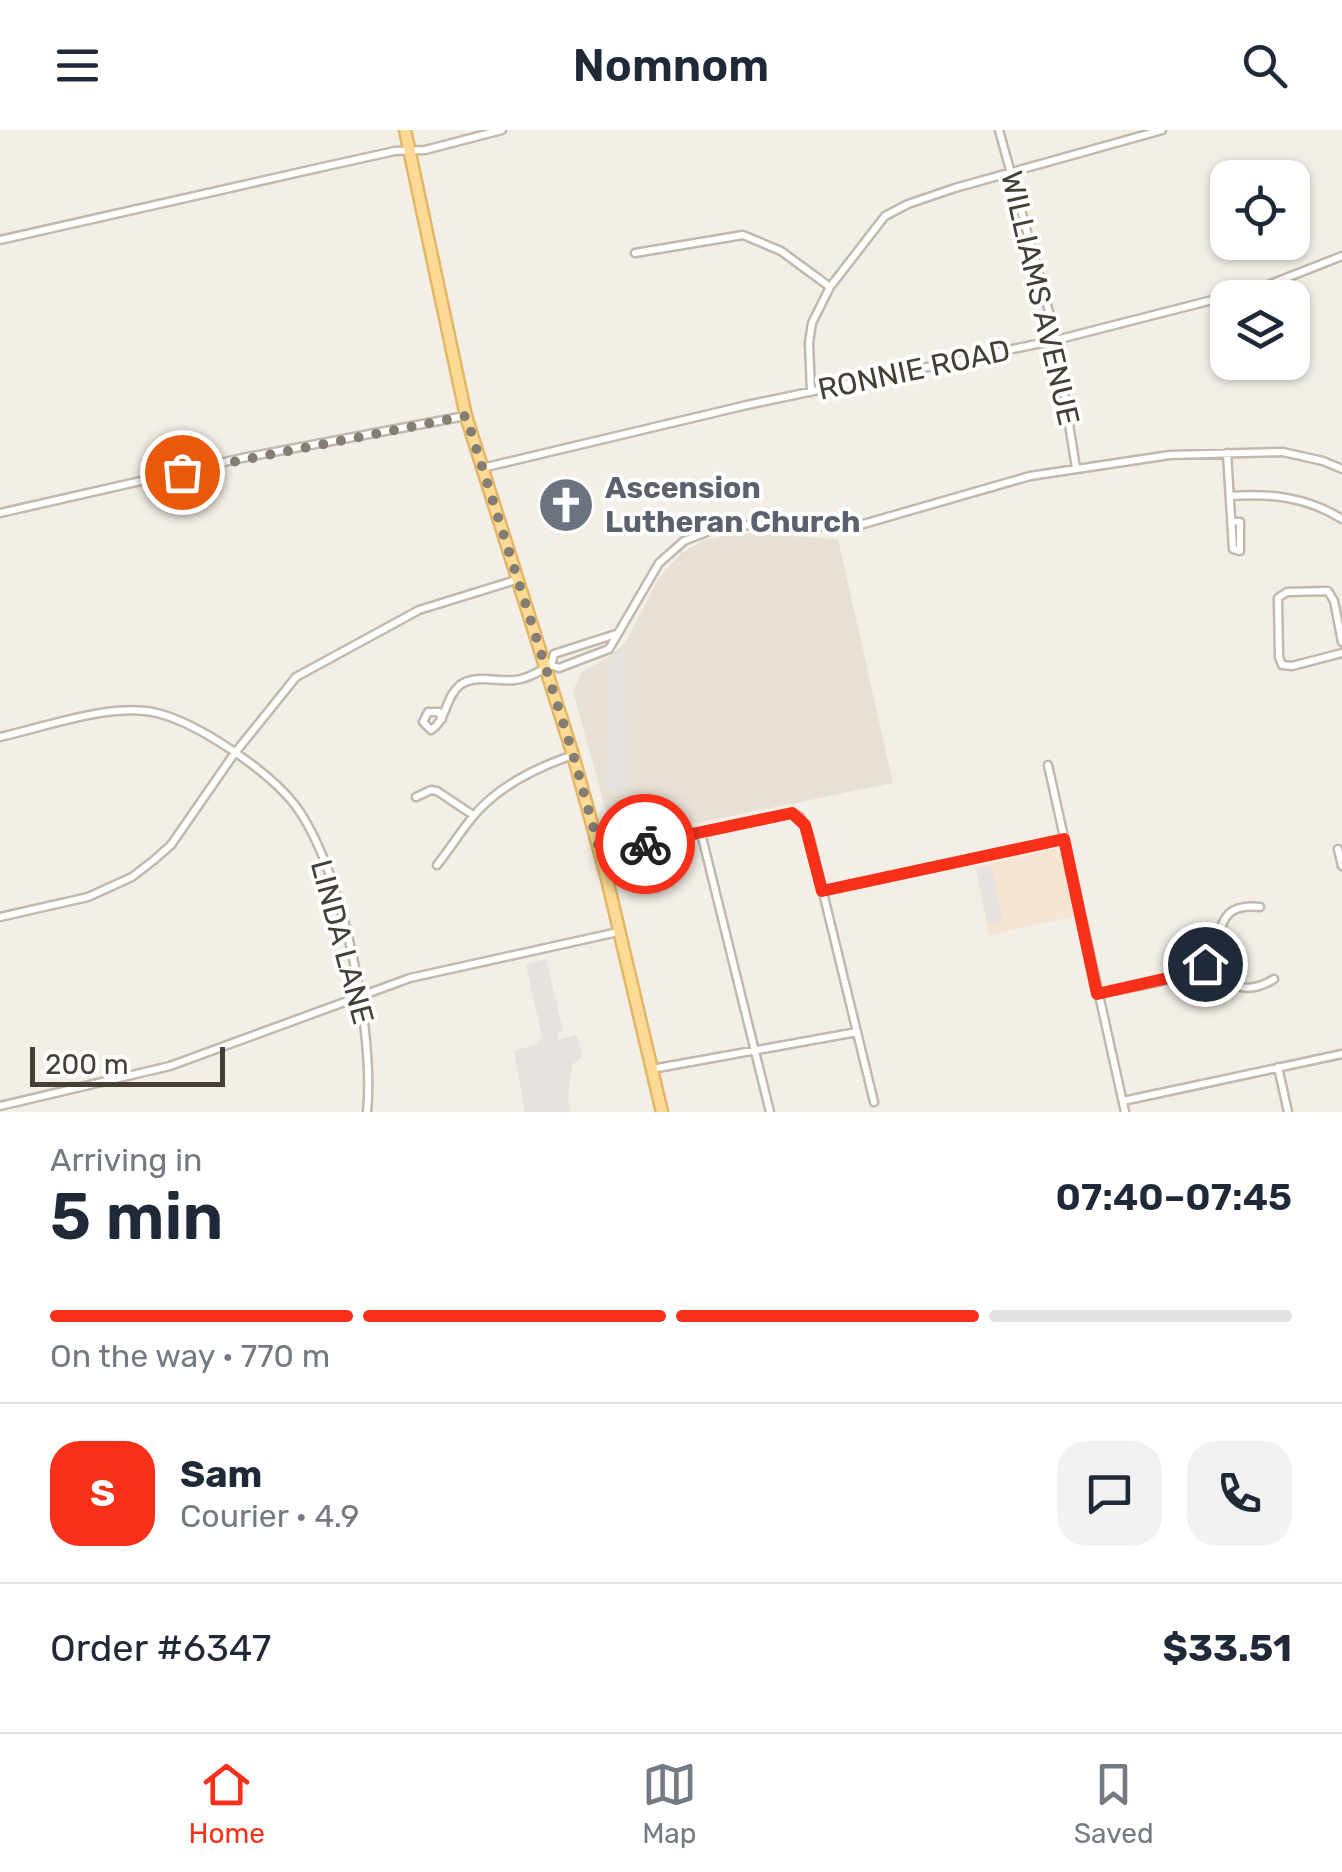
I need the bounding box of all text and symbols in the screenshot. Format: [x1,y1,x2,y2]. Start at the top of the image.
icon: menu [50,38,105,93]
icon: search [1237,38,1292,93]
text: Nomnom [573,39,769,92]
map controls [1210,160,1310,380]
button: locate [1210,160,1310,260]
street label: WILLIAMS AVENUE [993,167,1087,429]
button: layers [1210,280,1310,380]
street label: RONNIE ROAD [815,332,1013,408]
pin [140,430,225,515]
icon: bag [155,445,210,500]
place label: Ascension Lutheran Church [605,470,860,540]
church icon: Ascension Lutheran Church [536,475,596,535]
courier [595,794,695,894]
icon: bike [618,817,673,872]
street label: LINDA LANE [303,856,381,1028]
pin [1163,922,1248,1007]
icon: home [1178,937,1233,992]
scale bar [30,1042,225,1086]
text: 200 m [45,1048,129,1081]
text: Arriving in [50,1141,202,1179]
text: 07:40–07:45 [1056,1174,1292,1220]
text: 5 min [50,1178,224,1255]
text: On the way · 770 m [50,1337,330,1375]
button: chat [1057,1441,1162,1546]
button: phone [1187,1441,1292,1546]
text: Sam [180,1451,262,1497]
text: S [90,1470,115,1516]
text: Courier · 4.9 [180,1497,359,1535]
text: Order #6347 [50,1625,271,1671]
text: $33.51 [1163,1625,1292,1671]
tab: Home [188,1757,265,1850]
tab: Map [642,1757,697,1850]
tab: Saved [1074,1757,1154,1850]

